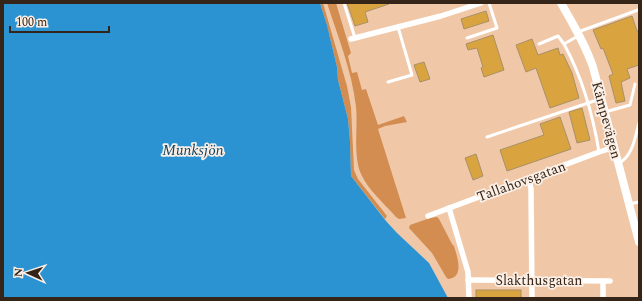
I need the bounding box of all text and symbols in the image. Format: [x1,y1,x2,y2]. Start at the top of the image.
scale bar [10,8,109,34]
text: 100 m [16,13,47,32]
street label: Kämpevägen [586,79,627,161]
water label: Munksjön [162,139,224,162]
street label: Tallahovsgatan [474,156,569,207]
north arrow [8,253,48,293]
text: N [10,268,27,277]
street label: Slakthusgatan [495,270,583,291]

